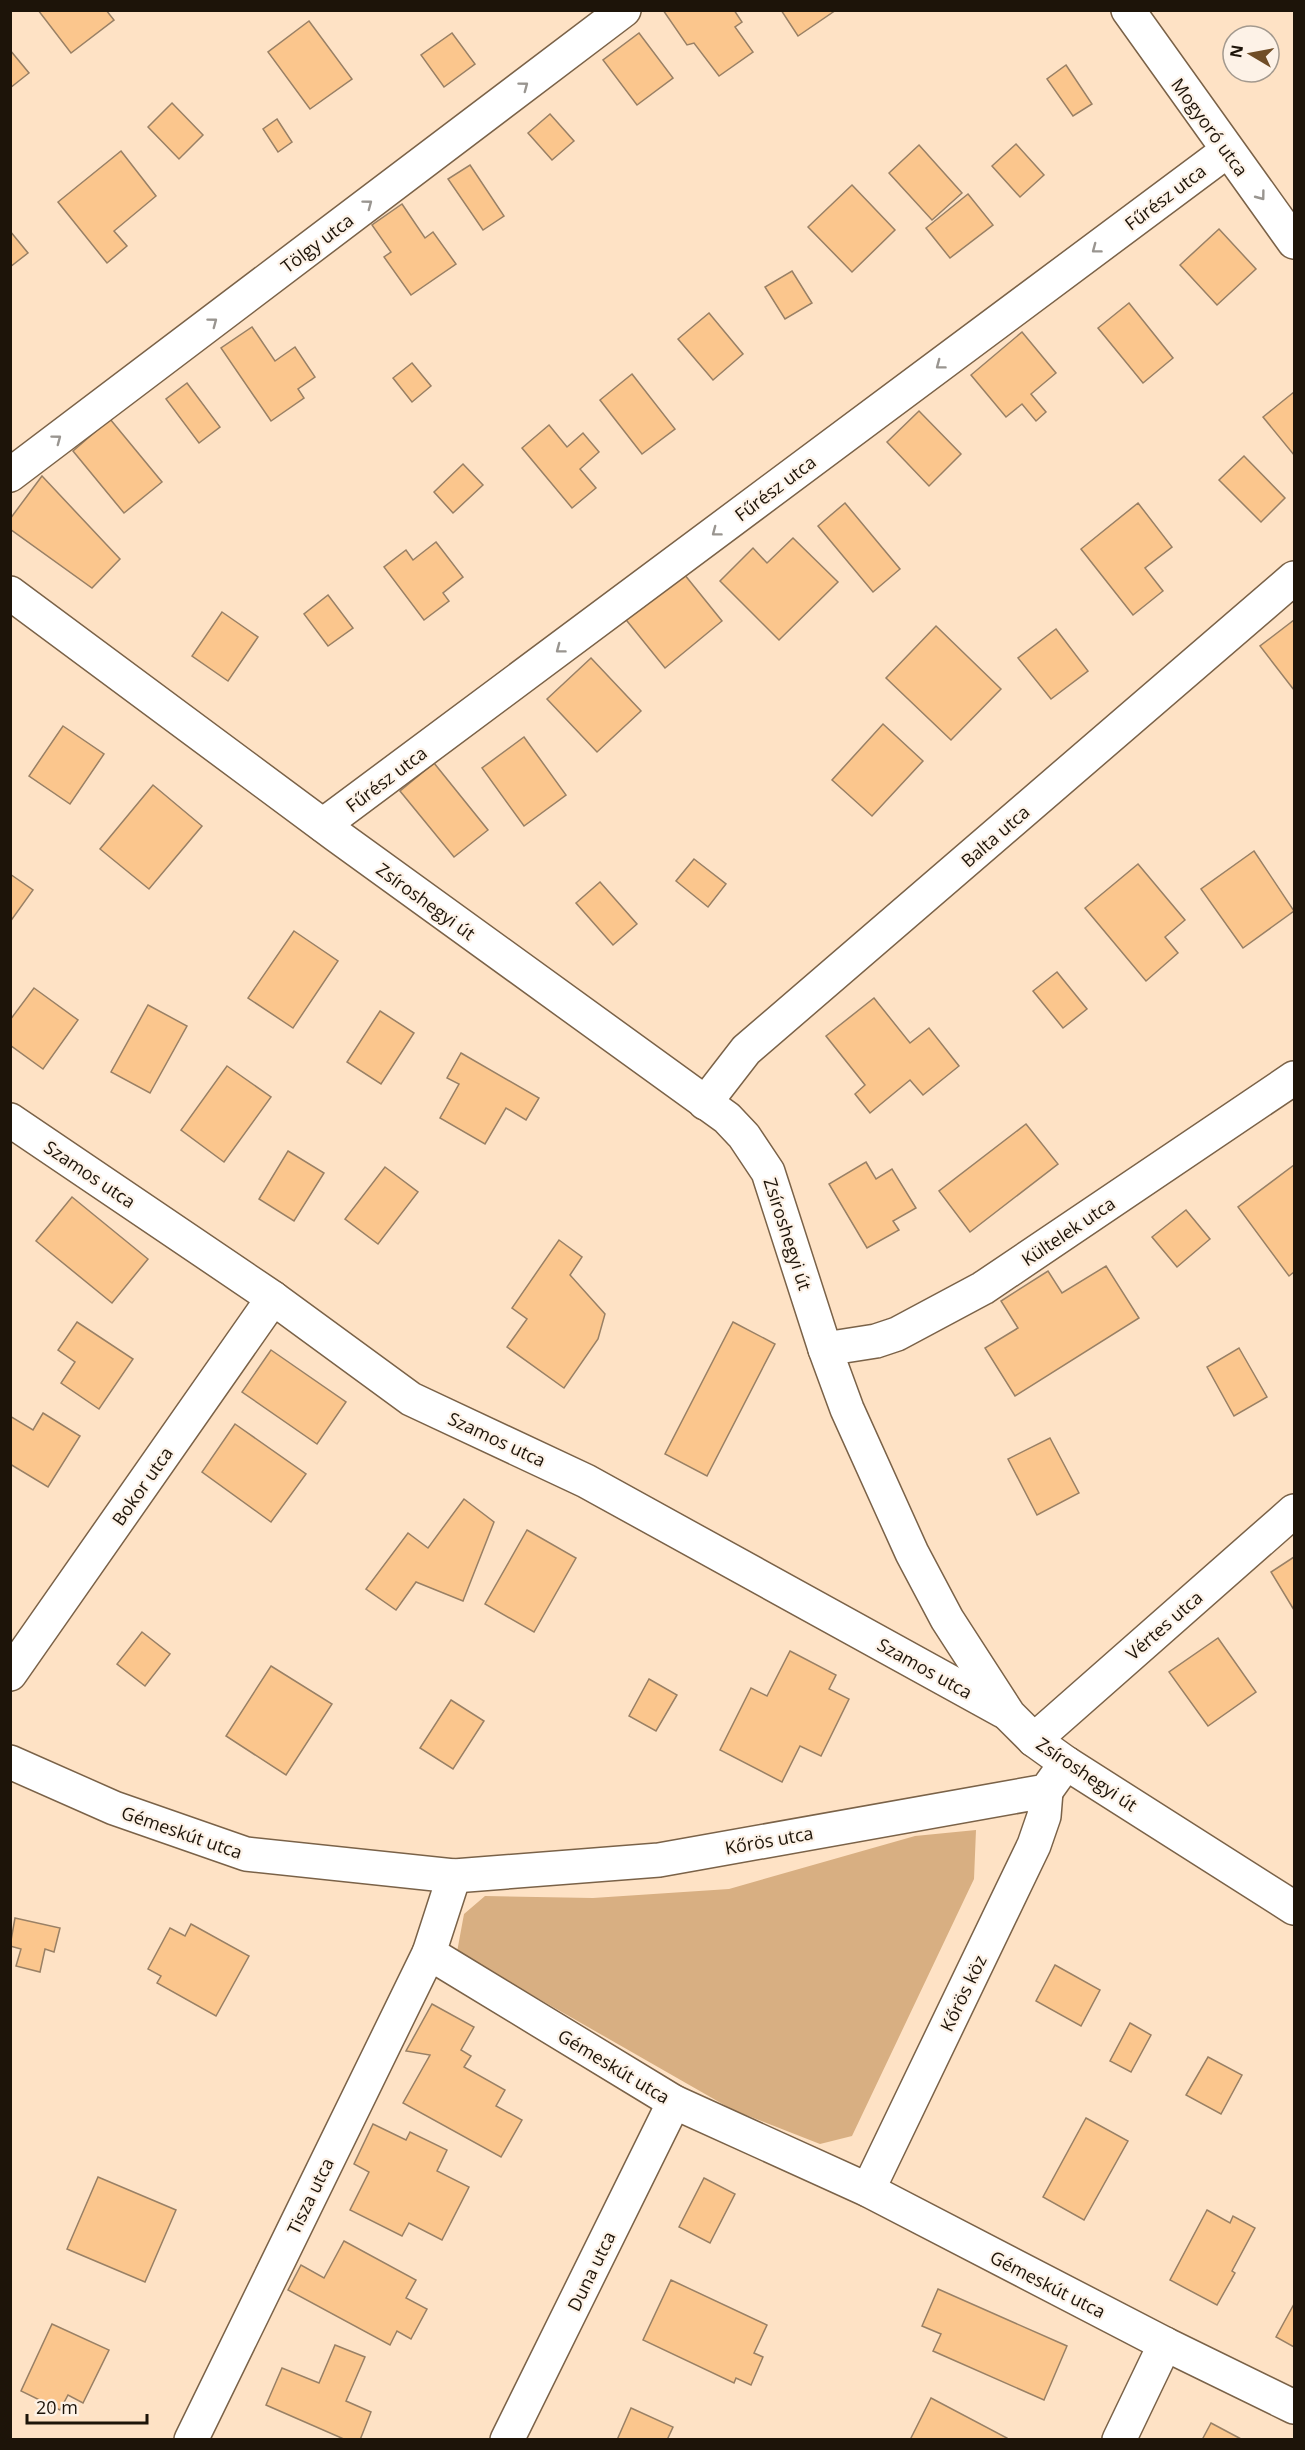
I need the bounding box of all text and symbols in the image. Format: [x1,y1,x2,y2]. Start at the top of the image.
north arrow [1221,24,1281,84]
text: N [1224,43,1248,60]
street label: Mogyoró utca [1166,73,1254,181]
one-way arrow [517,83,528,94]
street label: Fűrész utca [1120,159,1210,235]
one-way arrow [1253,190,1264,201]
one-way arrow [361,200,372,211]
street label: Tölgy utca [276,208,358,278]
one-way arrow [1091,241,1102,252]
one-way arrow [206,318,217,329]
one-way arrow [935,358,946,369]
one-way arrow [51,436,62,447]
street label: Fűrész utca [730,450,820,526]
one-way arrow [712,525,723,536]
one-way arrow [555,642,566,653]
street label: Fűrész utca [341,741,431,817]
street label: Balta utca [956,800,1034,872]
street label: Zsíroshegyi út [372,857,480,945]
street label: Szamos utca [40,1135,140,1213]
street label: Zsíroshegyi út [759,1175,817,1293]
street label: Kültelek utca [1017,1191,1119,1271]
street label: Szamos utca [444,1406,550,1472]
street label: Bokor utca [106,1442,178,1530]
street label: Vértes utca [1121,1585,1207,1665]
street label: Szamos utca [873,1632,977,1704]
street label: Zsíroshegyi út [1032,1731,1142,1817]
street label: Gémeskút utca [118,1800,246,1864]
street label: Kőrös utca [723,1820,815,1860]
street label: Kőrös köz [934,1951,992,2035]
street label: Gémeskút utca [554,2023,674,2109]
street label: Tisza utca [281,2154,339,2238]
street label: Duna utca [561,2227,621,2315]
street label: Gémeskút utca [986,2245,1110,2323]
scale bar [27,2387,147,2425]
text: 20 m [36,2395,78,2419]

